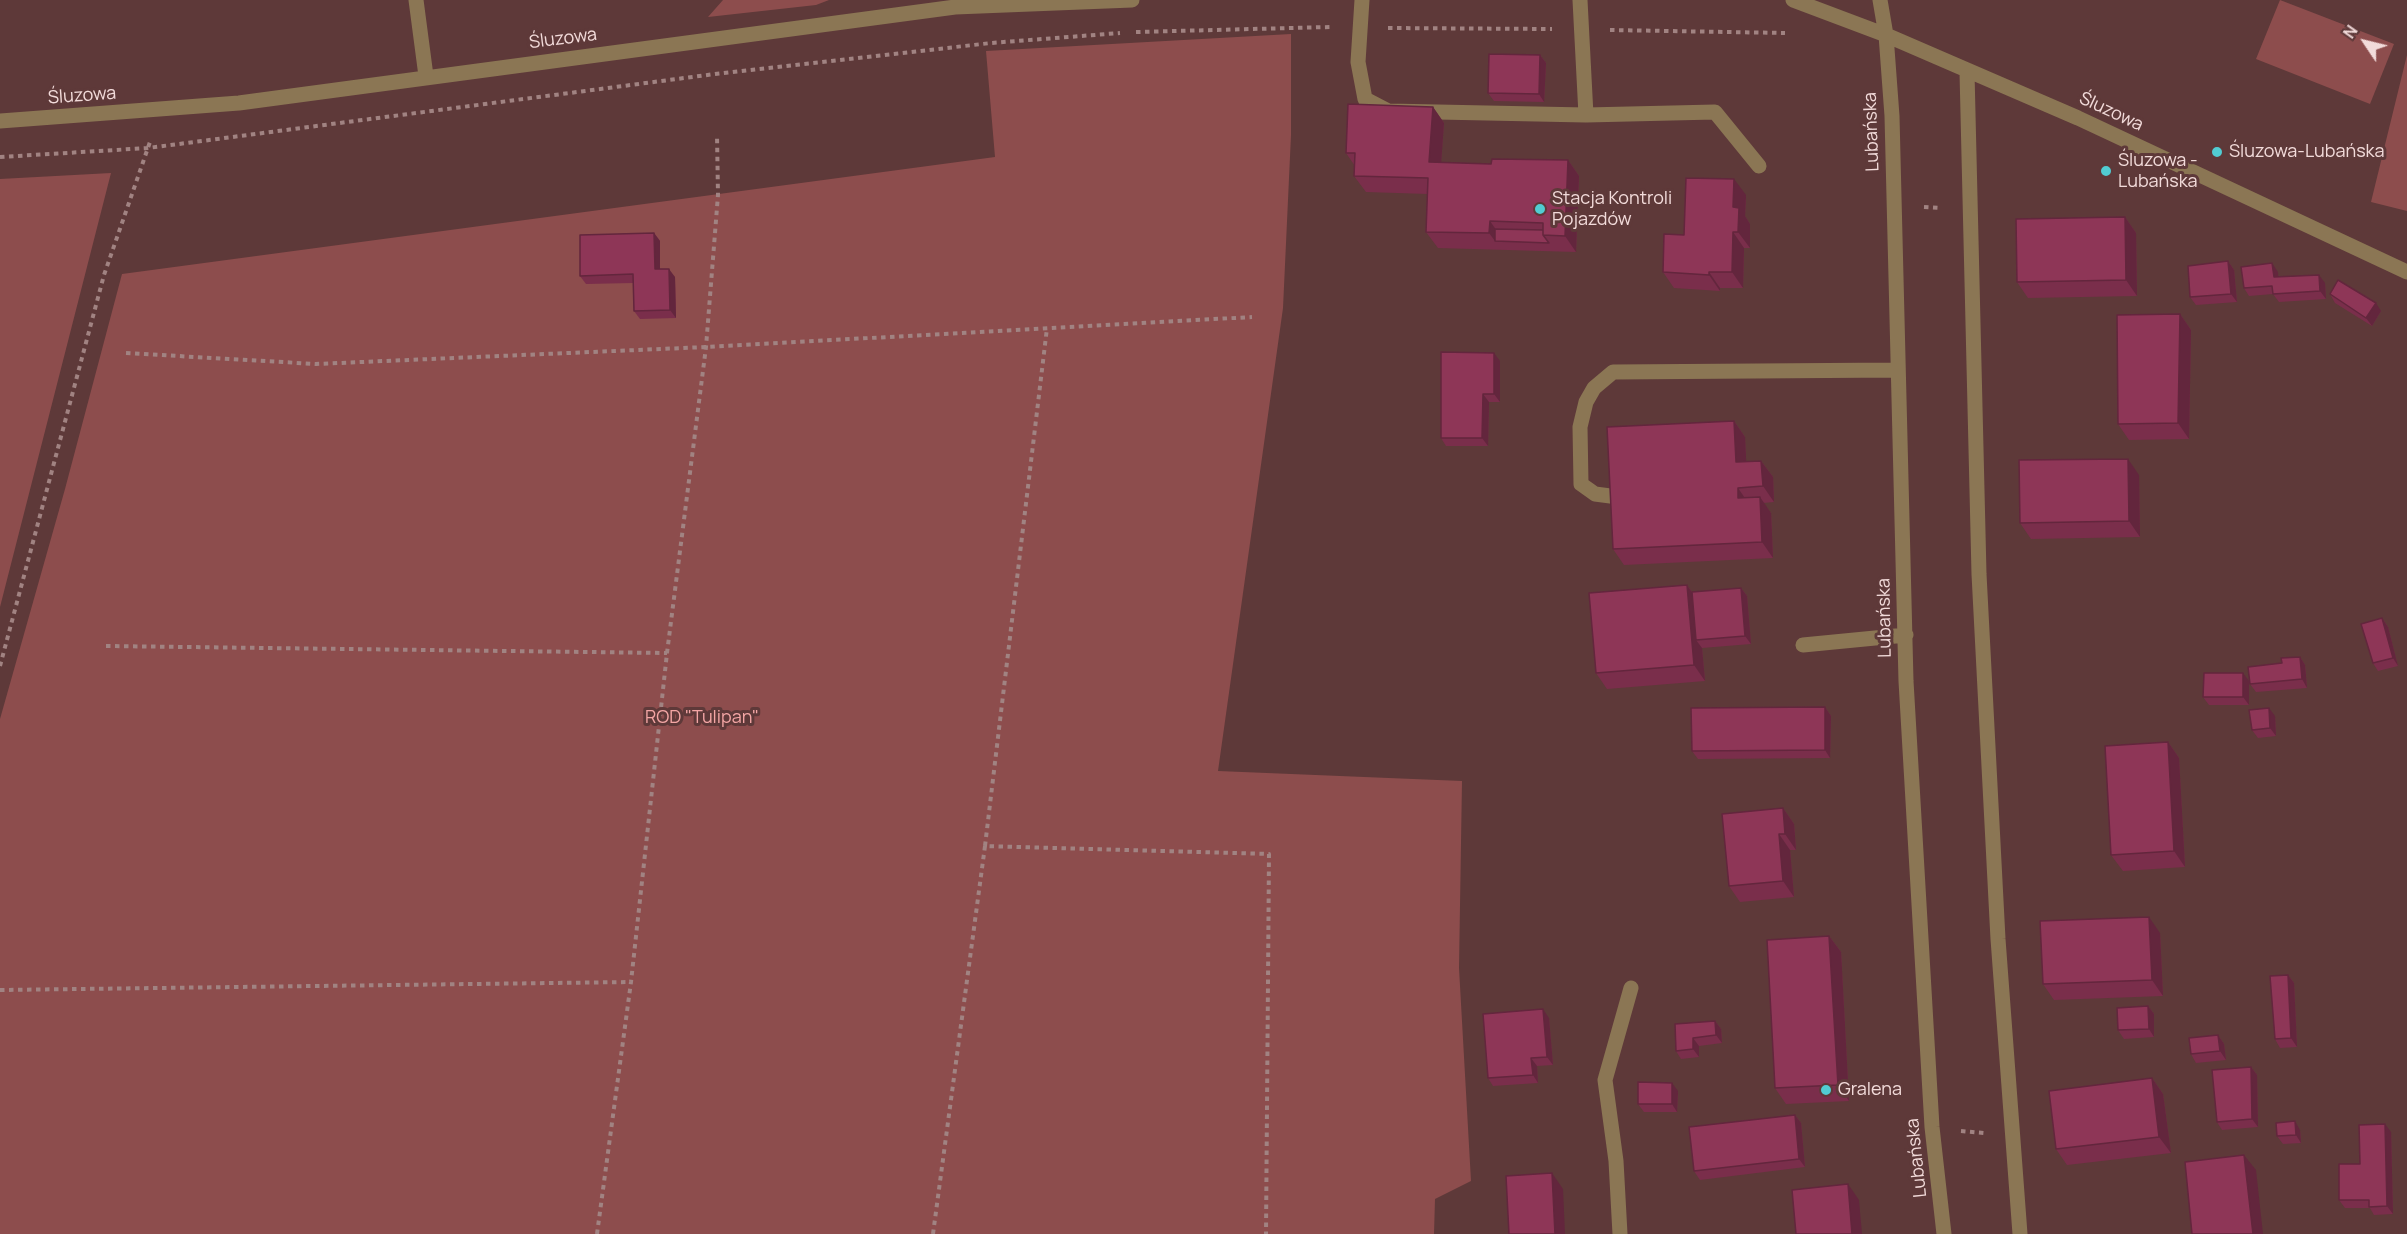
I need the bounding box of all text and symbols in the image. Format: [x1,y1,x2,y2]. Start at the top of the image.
north arrow [2335,12,2395,72]
text: N [2338,21,2363,43]
street label: Śluzowa [528,24,598,54]
street label: Śluzowa [47,83,117,109]
street label: Śluzowa [2075,88,2147,136]
street label: Lubańska [1860,92,1884,172]
place label: Śluzowa-Lubańska [2229,141,2385,163]
marker: Śluzowa-Lubańska [2210,145,2224,159]
place label: Śluzowa - Lubańska [2118,150,2198,192]
marker: Śluzowa - Lubańska [2099,164,2113,178]
place label: Stacja Kontroli Pojazdów [1552,188,1672,230]
marker: Stacja Kontroli Pojazdów [1533,202,1547,216]
street label: Lubańska [1874,578,1896,658]
park label: ROD "Tulipan" [645,707,759,729]
place label: Gralena [1838,1079,1902,1101]
marker: Gralena [1819,1083,1833,1097]
street label: Lubańska [1902,1117,1932,1199]

